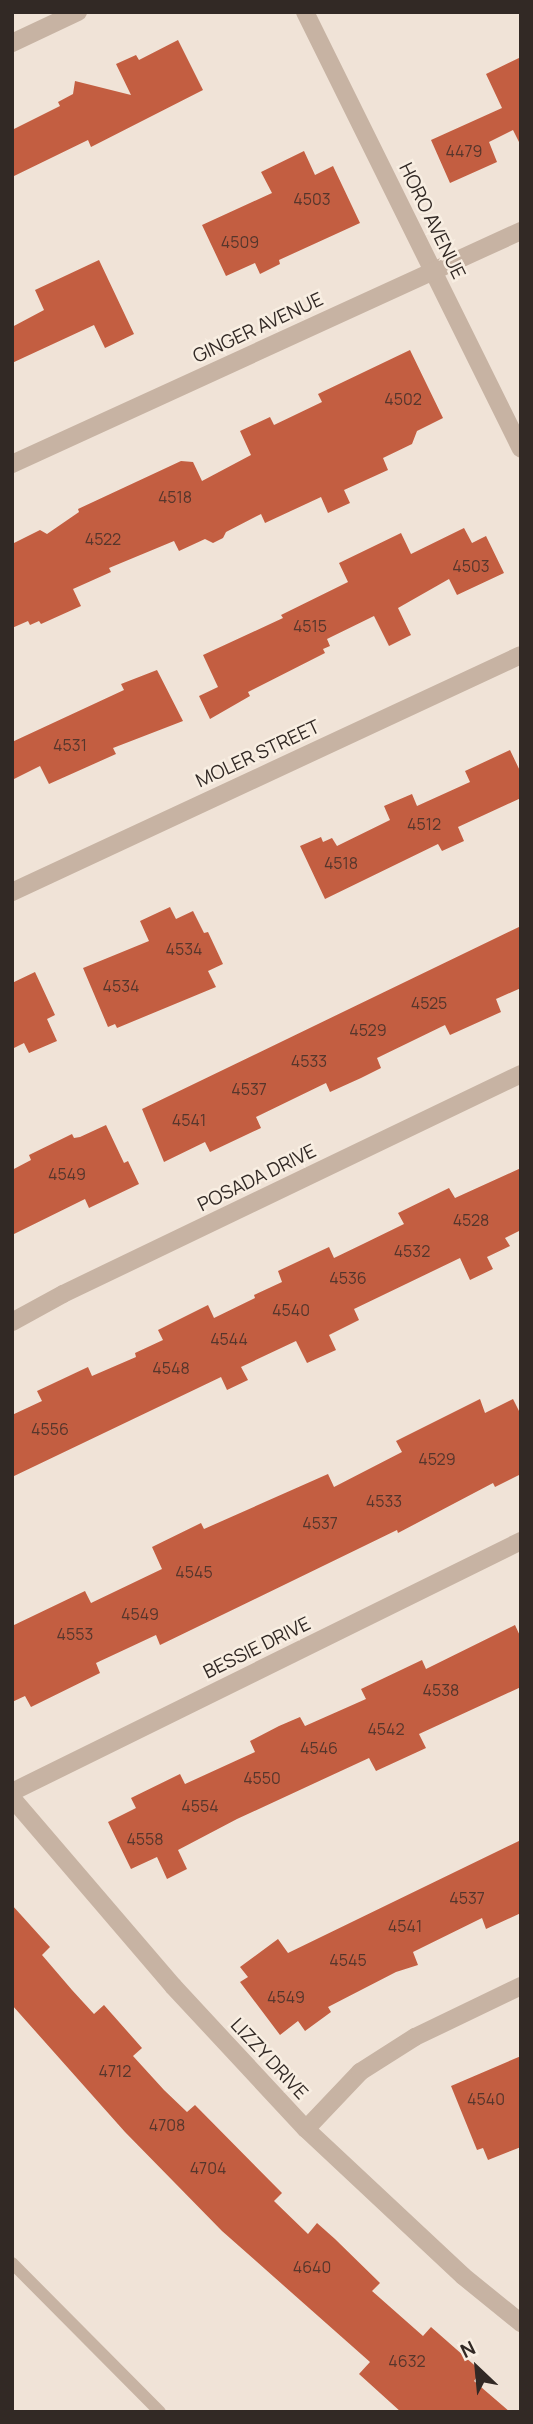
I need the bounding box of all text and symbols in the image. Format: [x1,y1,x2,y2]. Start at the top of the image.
house number: 4479 [446,141,482,161]
street label: HORO AVENUE [394,159,470,283]
house number: 4503 [293,189,331,209]
house number: 4509 [221,232,259,252]
street label: GINGER AVENUE [189,288,327,368]
house number: 4502 [384,389,422,409]
house number: 4518 [158,487,192,507]
house number: 4522 [85,529,121,549]
house number: 4503 [452,556,490,576]
house number: 4515 [293,616,327,636]
street label: MOLER STREET [192,715,324,793]
house number: 4531 [53,735,87,755]
house number: 4512 [407,814,441,834]
house number: 4518 [324,853,358,873]
house number: 4534 [166,939,202,959]
house number: 4534 [103,976,139,996]
house number: 4525 [411,993,447,1013]
house number: 4529 [349,1020,387,1040]
house number: 4533 [291,1051,327,1071]
house number: 4537 [231,1079,267,1099]
house number: 4541 [172,1110,206,1130]
street label: POSADA DRIVE [194,1140,320,1216]
house number: 4549 [48,1164,86,1184]
house number: 4528 [453,1210,489,1230]
house number: 4532 [394,1241,430,1261]
house number: 4536 [329,1268,367,1288]
house number: 4540 [272,1300,310,1320]
house number: 4544 [210,1329,248,1349]
house number: 4548 [152,1358,190,1378]
house number: 4556 [31,1419,69,1439]
house number: 4529 [418,1449,456,1469]
house number: 4533 [366,1491,402,1511]
house number: 4537 [302,1513,338,1533]
house number: 4545 [175,1562,213,1582]
house number: 4549 [121,1604,159,1624]
street label: BESSIE DRIVE [200,1612,314,1684]
house number: 4553 [57,1624,93,1644]
house number: 4538 [423,1680,459,1700]
house number: 4542 [367,1719,405,1739]
house number: 4546 [300,1738,338,1758]
house number: 4550 [243,1768,281,1788]
house number: 4554 [181,1796,219,1816]
house number: 4558 [126,1829,164,1849]
house number: 4537 [449,1888,485,1908]
house number: 4541 [388,1916,422,1936]
house number: 4545 [329,1950,367,1970]
house number: 4549 [267,1987,305,2007]
street label: LIZZY DRIVE [225,2013,313,2105]
house number: 4712 [99,2061,131,2081]
house number: 4540 [467,2089,505,2109]
house number: 4708 [149,2115,185,2135]
house number: 4704 [190,2158,226,2178]
house number: 4640 [293,2257,331,2277]
north arrow [442,2333,512,2403]
text: N [456,2334,480,2364]
house number: 4632 [388,2351,426,2371]

